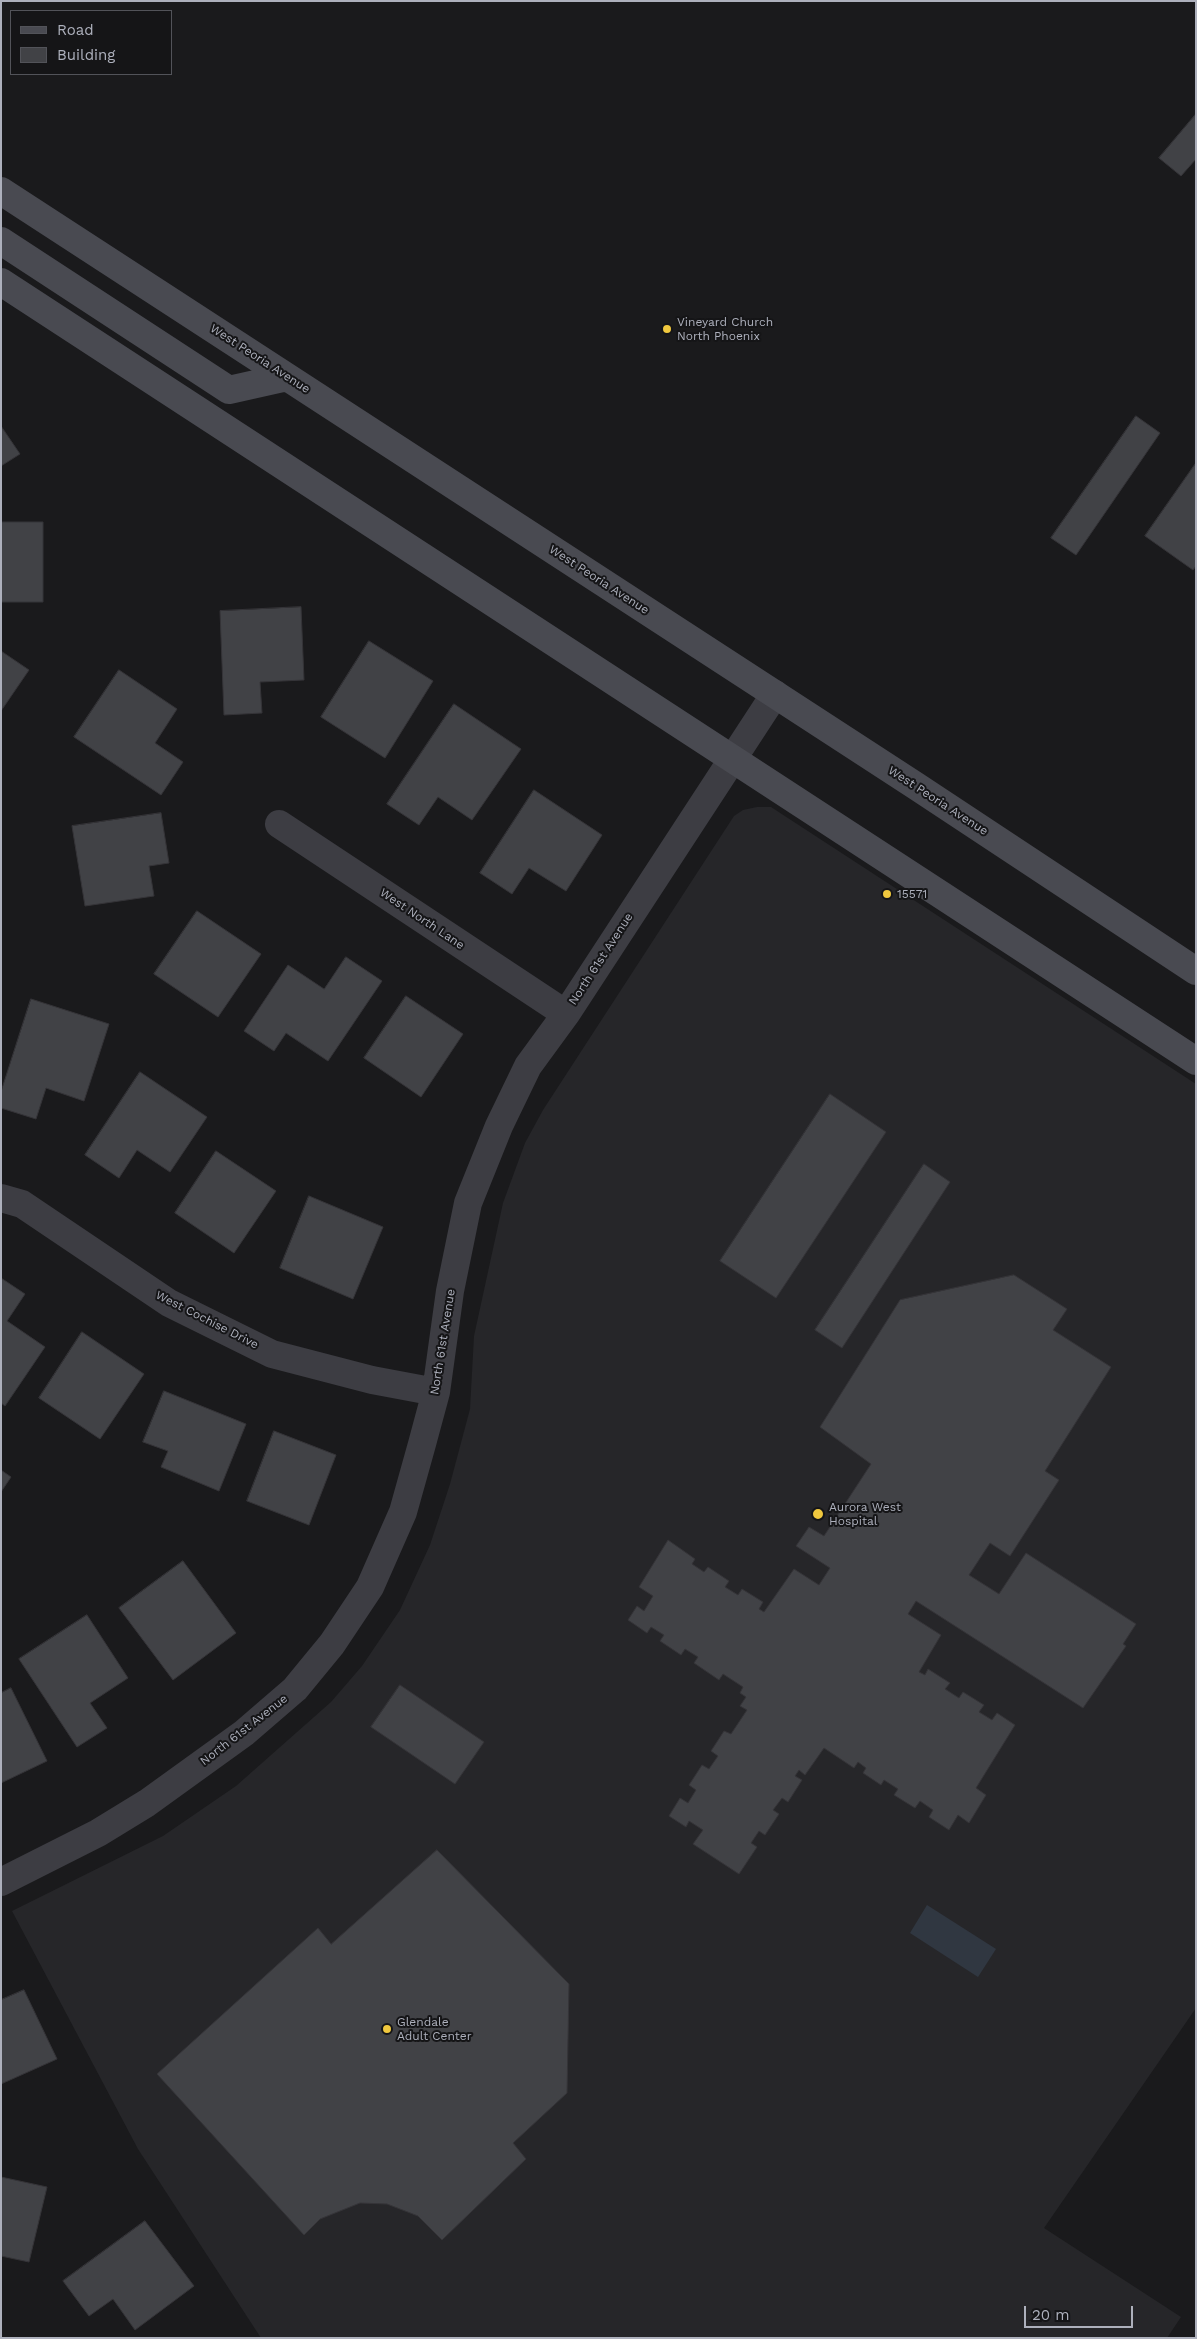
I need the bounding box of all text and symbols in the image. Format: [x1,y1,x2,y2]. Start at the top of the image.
legend [10,10,172,75]
text: Road [57,21,94,39]
text: Building [57,46,115,64]
place label: Vineyard Church North Phoenix [677,315,773,343]
street label: West Peoria Avenue [207,321,313,397]
marker: Vineyard Church North Phoenix [661,323,673,335]
street label: West Peoria Avenue [546,542,652,618]
street label: West Peoria Avenue [885,763,991,839]
street label: West North Lane [377,885,467,953]
place label: 15571 [897,887,927,901]
marker: 15571 [881,888,893,900]
street label: North 61st Avenue [566,910,636,1008]
street label: West Cochise Drive [153,1288,261,1352]
street label: North 61st Avenue [428,1288,458,1396]
place label: Aurora West Hospital [829,1500,901,1528]
marker: Aurora West Hospital [811,1507,825,1521]
street label: North 61st Avenue [197,1691,291,1769]
place label: Glendale Adult Center [397,2015,472,2043]
marker: Glendale Adult Center [381,2023,393,2035]
scale bar [1027,2296,1136,2328]
text: 20 m [1032,2306,1070,2324]

